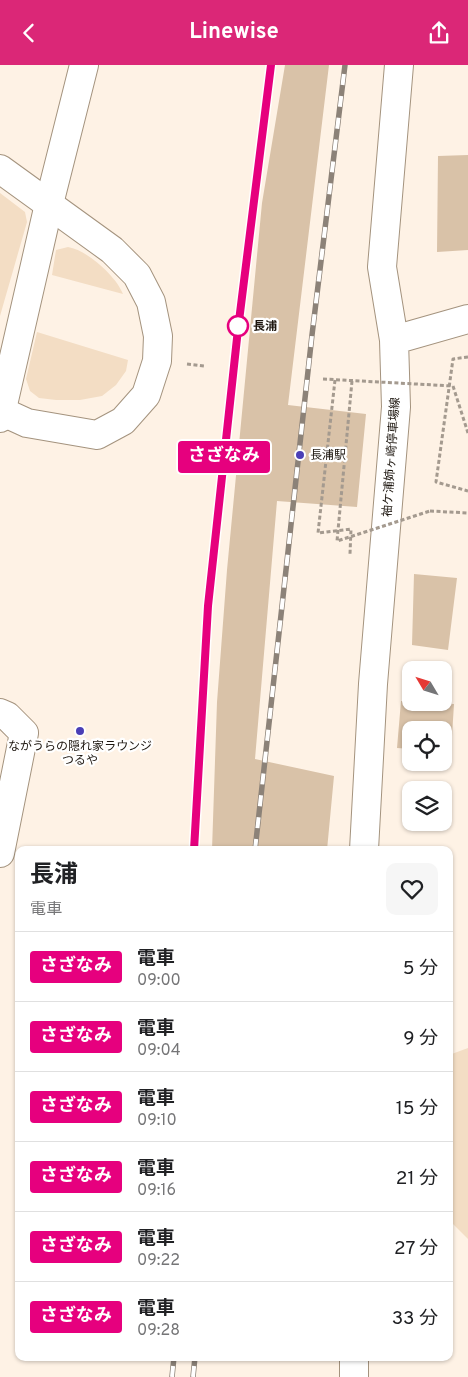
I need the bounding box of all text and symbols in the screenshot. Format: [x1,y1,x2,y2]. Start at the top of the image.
icon: back [15,19,43,47]
text: Linewise [189,19,279,46]
icon: share [425,19,453,47]
marker: 長浦 [227,315,249,337]
place label: 長浦 [253,319,277,335]
street label: 袖ケ浦姉ヶ崎停車場線 [380,397,404,517]
line badge: さざなみ [189,441,259,473]
text: さざなみ [188,445,260,468]
place label: 長浦駅 [310,448,346,464]
marker: 長浦駅 [294,449,306,461]
north arrow [402,661,452,711]
map controls [402,661,452,831]
button: locate [402,721,452,771]
marker: ながうらの隠れ家ラウンジ つるや [74,725,86,737]
place label: ながうらの隠れ家ラウンジ つるや [8,739,152,769]
button: layers [402,781,452,831]
text: 長浦 [30,861,78,891]
button: heart [386,863,438,915]
text: 電車 [30,900,62,920]
text: 電車 [137,947,175,971]
text: さざなみ [40,955,112,978]
text: 5 分 [403,957,438,981]
text: 09:00 [137,971,181,991]
text: 電車 [137,1017,175,1041]
text: さざなみ [40,1025,112,1048]
text: 9 分 [403,1027,438,1051]
text: 09:04 [137,1041,181,1061]
text: 電車 [137,1087,175,1111]
text: さざなみ [40,1095,112,1118]
text: 15 分 [396,1097,438,1121]
text: 09:10 [137,1111,177,1131]
text: 電車 [137,1157,175,1181]
text: さざなみ [40,1165,112,1188]
text: 21 分 [396,1167,438,1191]
text: 09:16 [137,1181,176,1201]
text: 電車 [137,1227,175,1251]
text: さざなみ [40,1235,112,1258]
text: 27 分 [394,1237,438,1261]
text: 09:22 [137,1251,180,1271]
text: 電車 [137,1297,175,1321]
text: さざなみ [40,1305,112,1328]
text: 33 分 [392,1307,438,1331]
text: 09:28 [137,1321,180,1341]

